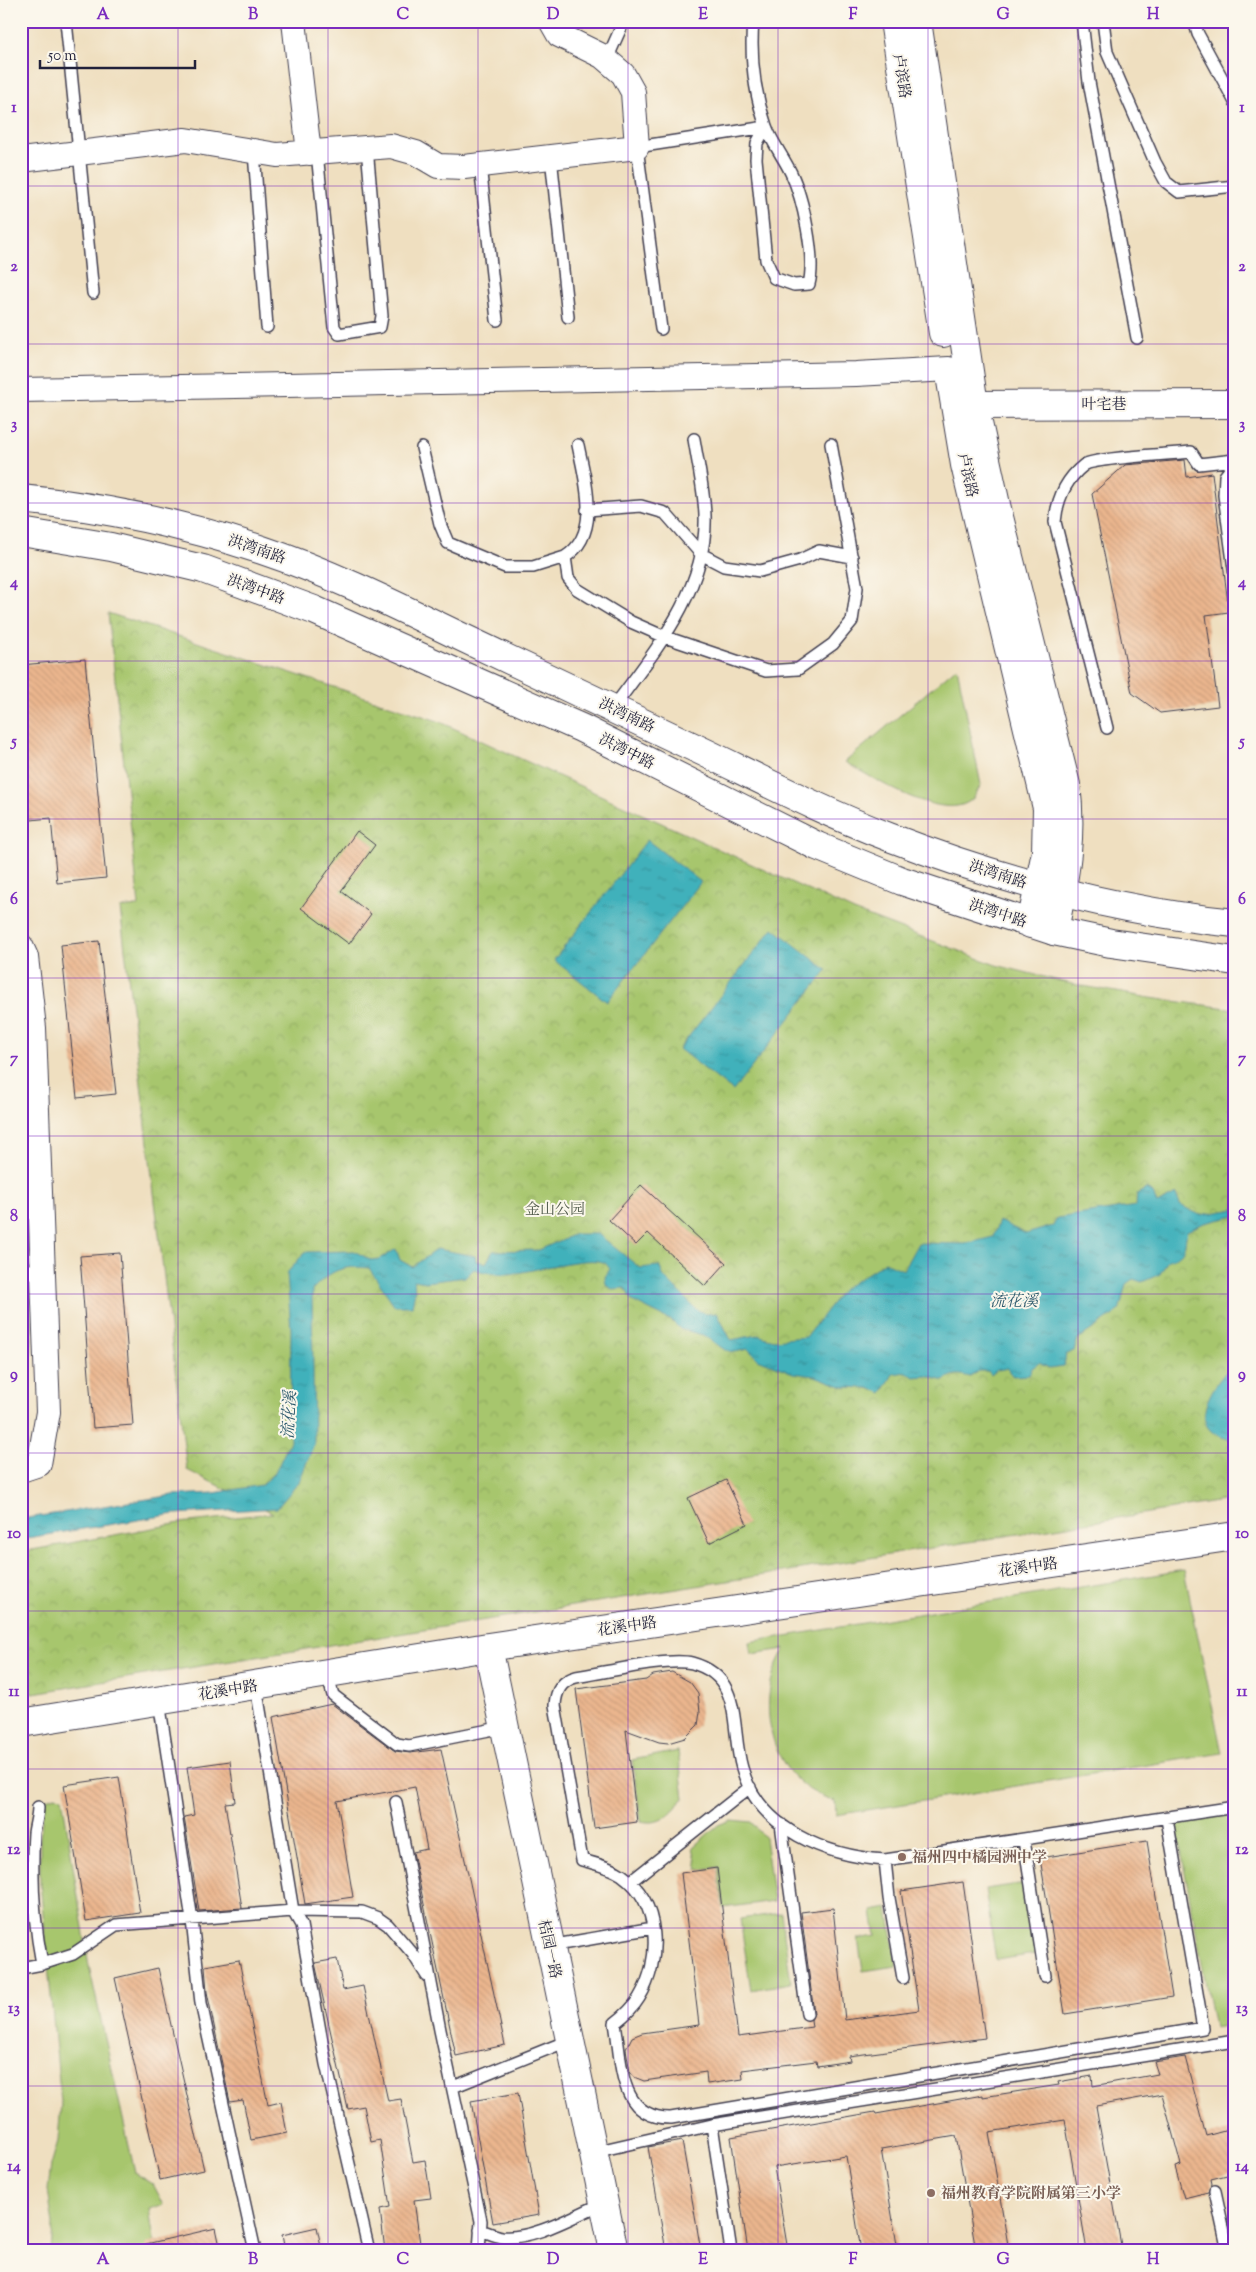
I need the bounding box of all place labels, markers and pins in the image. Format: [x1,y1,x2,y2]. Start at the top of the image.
place label: 福州四中橘园洲中学 [912,1848,1047,1869]
marker: 福州四中橘园洲中学 [896,1851,908,1863]
place label: 福州教育学院附属第三小学 [941,2184,1121,2205]
marker: 福州教育学院附属第三小学 [925,2187,937,2199]

